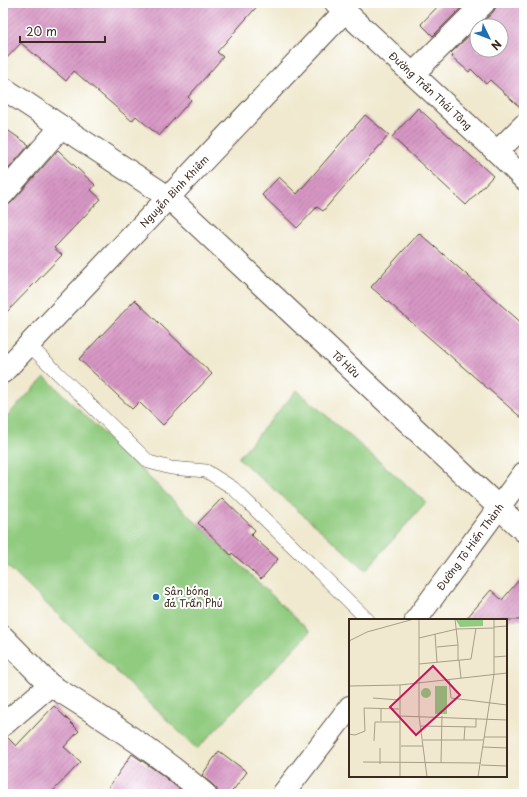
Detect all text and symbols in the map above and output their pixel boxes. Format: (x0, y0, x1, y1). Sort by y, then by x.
scale bar (20, 18, 105, 44)
north arrow (469, 18, 509, 58)
text: 20 m (26, 22, 57, 40)
text: N (487, 36, 506, 54)
street label: Đường Trần Thái Tông (386, 48, 476, 133)
street label: Nguyễn Bình Khiêm (136, 151, 212, 230)
street label: Tố Hữu (329, 347, 364, 381)
street label: Đường Tô Hiến Thành (432, 500, 507, 593)
place label: Sân bóng đá Trần Phú (164, 583, 223, 610)
marker: Sân bóng đá Trần Phú (151, 592, 161, 602)
inset map (349, 619, 507, 777)

